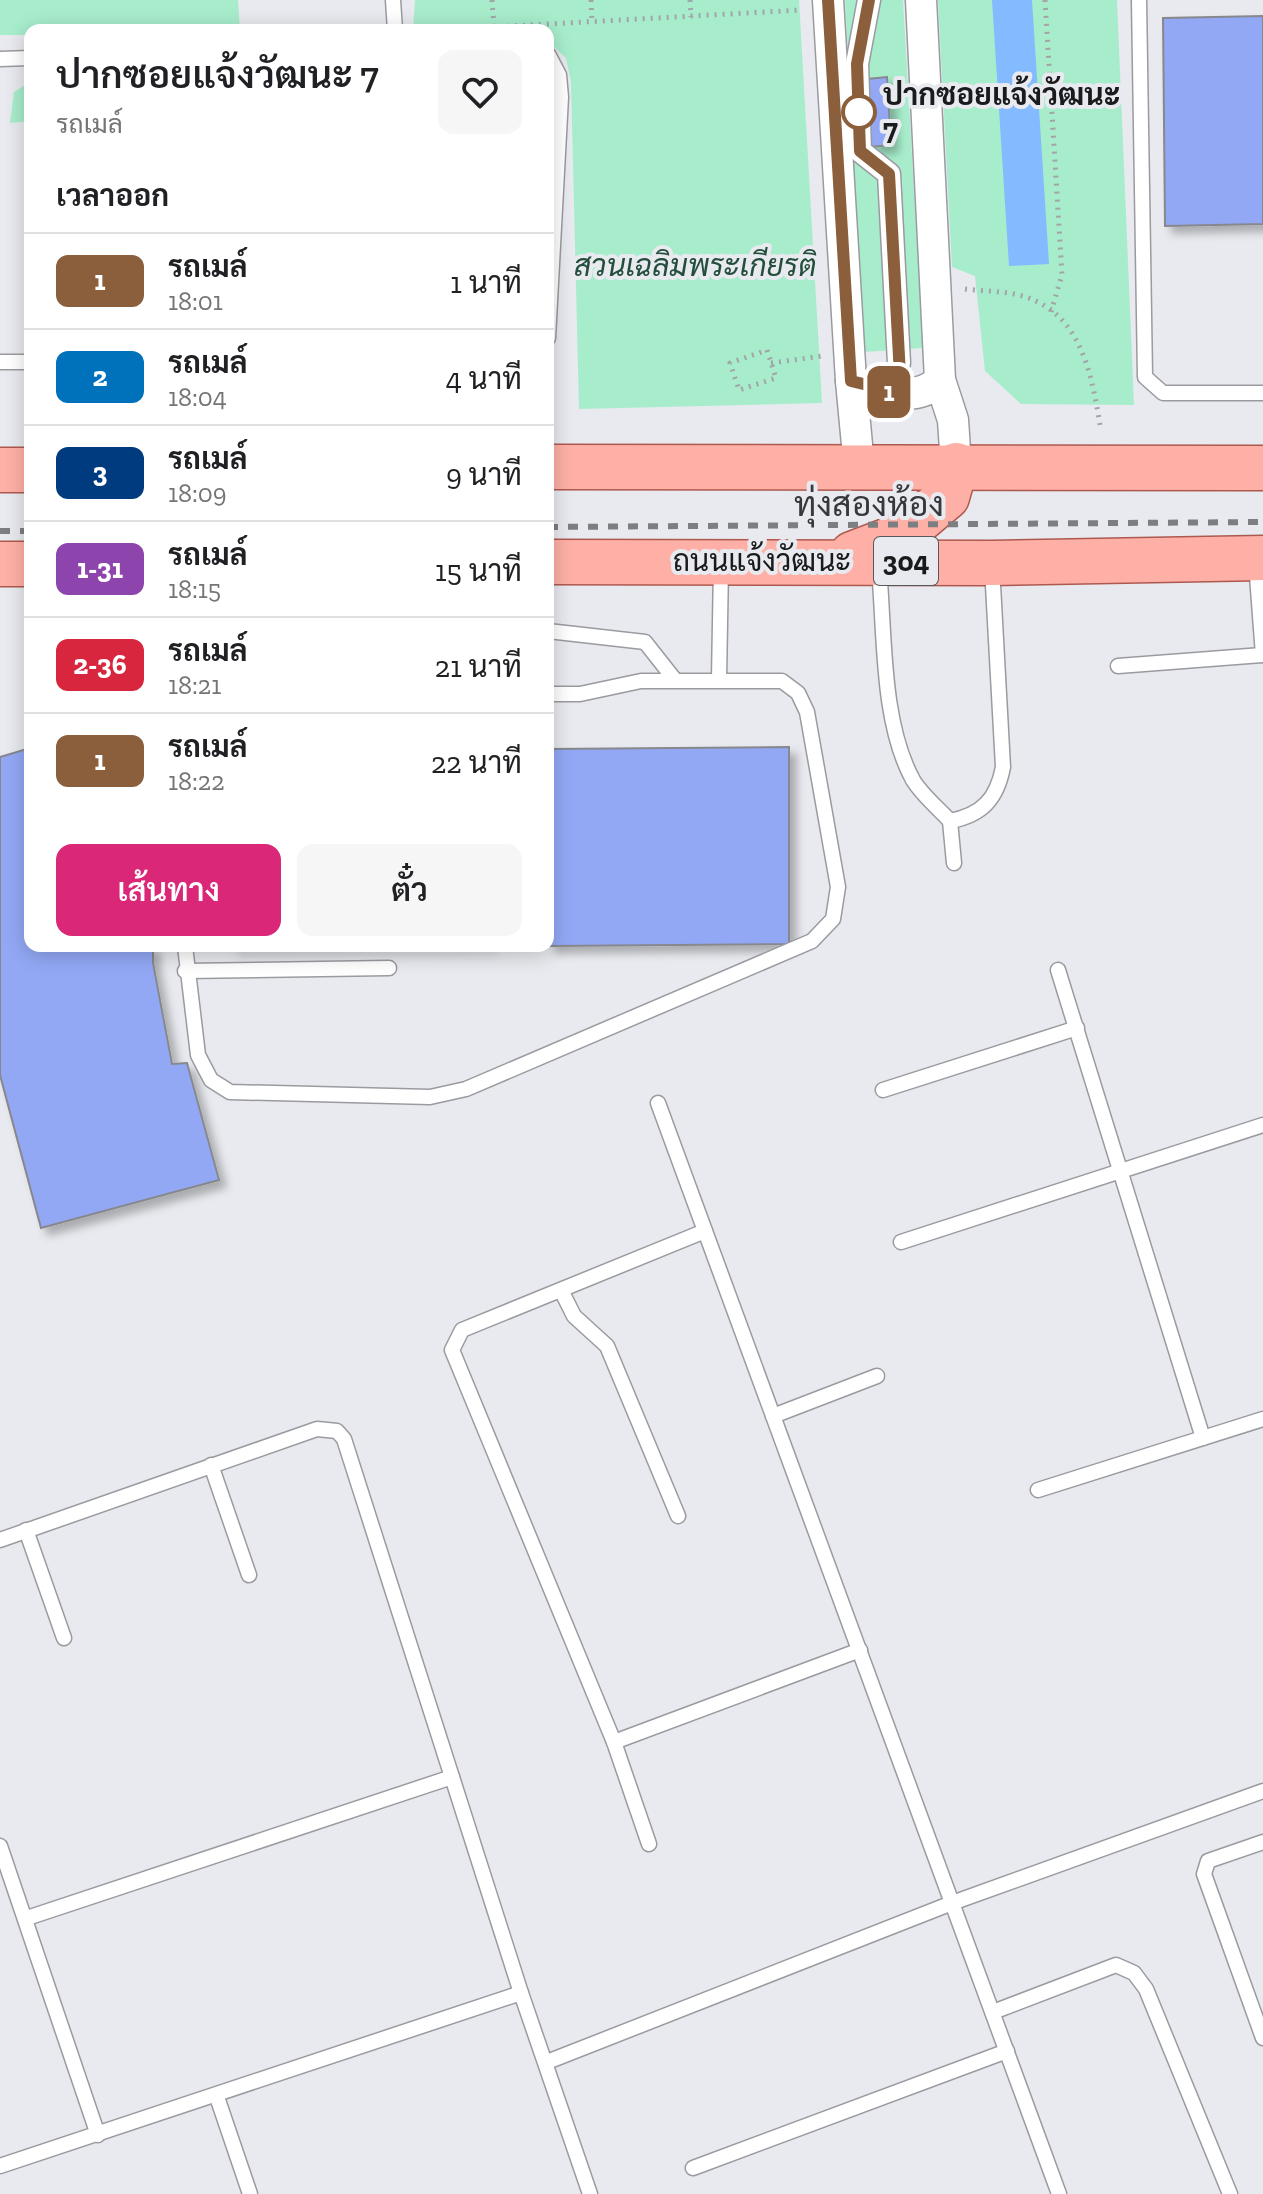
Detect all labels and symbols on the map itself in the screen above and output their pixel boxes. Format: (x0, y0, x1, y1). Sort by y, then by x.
place label: ปากซอยแจ้งวัฒนะ 7 (883, 75, 1120, 147)
marker: ปากซอยแจ้งวัฒนะ 7 (842, 95, 876, 129)
park label: สวนเฉลิมพระเกียรติ (574, 247, 817, 284)
line badge: 1 (863, 366, 915, 418)
district label: ทุ่งสองห้อง (794, 484, 944, 528)
road number: 304 (874, 537, 938, 585)
street label: ถนนแจ้งวัฒนะ (673, 540, 851, 579)

